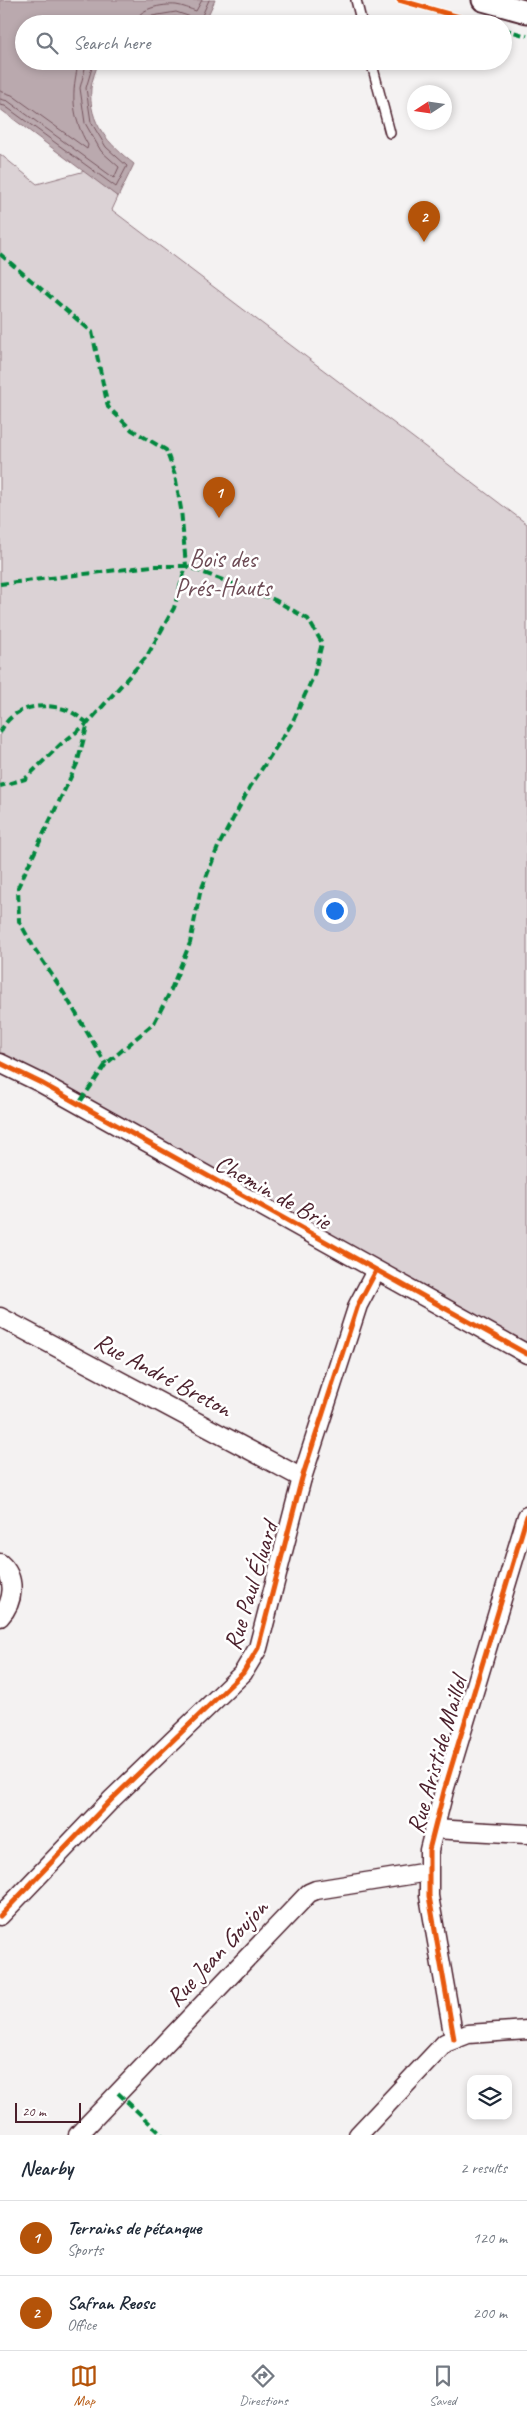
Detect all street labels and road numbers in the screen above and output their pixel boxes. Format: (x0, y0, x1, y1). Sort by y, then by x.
street label: Chemin de Brie (209, 1147, 338, 1238)
street label: Rue André Breton (89, 1325, 239, 1425)
street label: Rue Paul Éluard (216, 1515, 287, 1654)
street label: Rue Aristide Maillol (399, 1668, 476, 1837)
street label: Rue Jean Goujon (159, 1891, 276, 2014)

